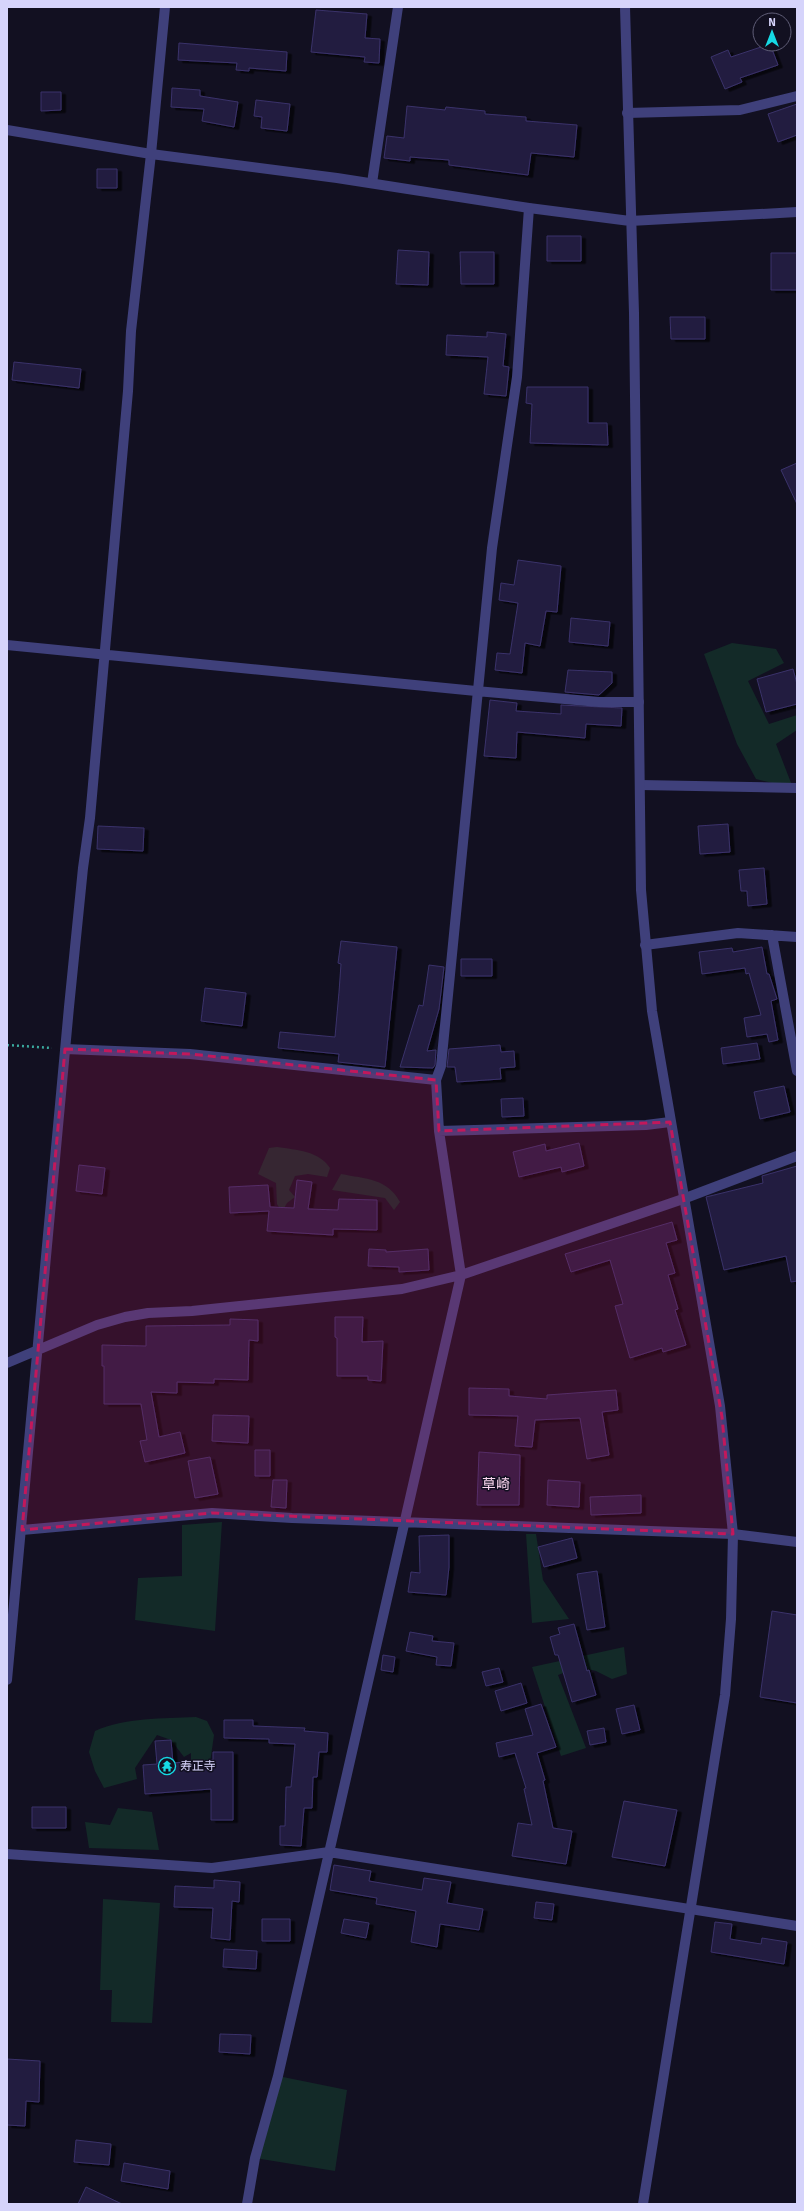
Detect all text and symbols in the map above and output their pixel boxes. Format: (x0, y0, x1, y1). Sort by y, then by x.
north arrow (752, 12, 792, 52)
text: N (768, 16, 776, 29)
district label: 草崎 (482, 1476, 510, 1493)
temple icon: 寿正寺 (157, 1756, 177, 1776)
place label: 寿正寺 (180, 1759, 216, 1774)

